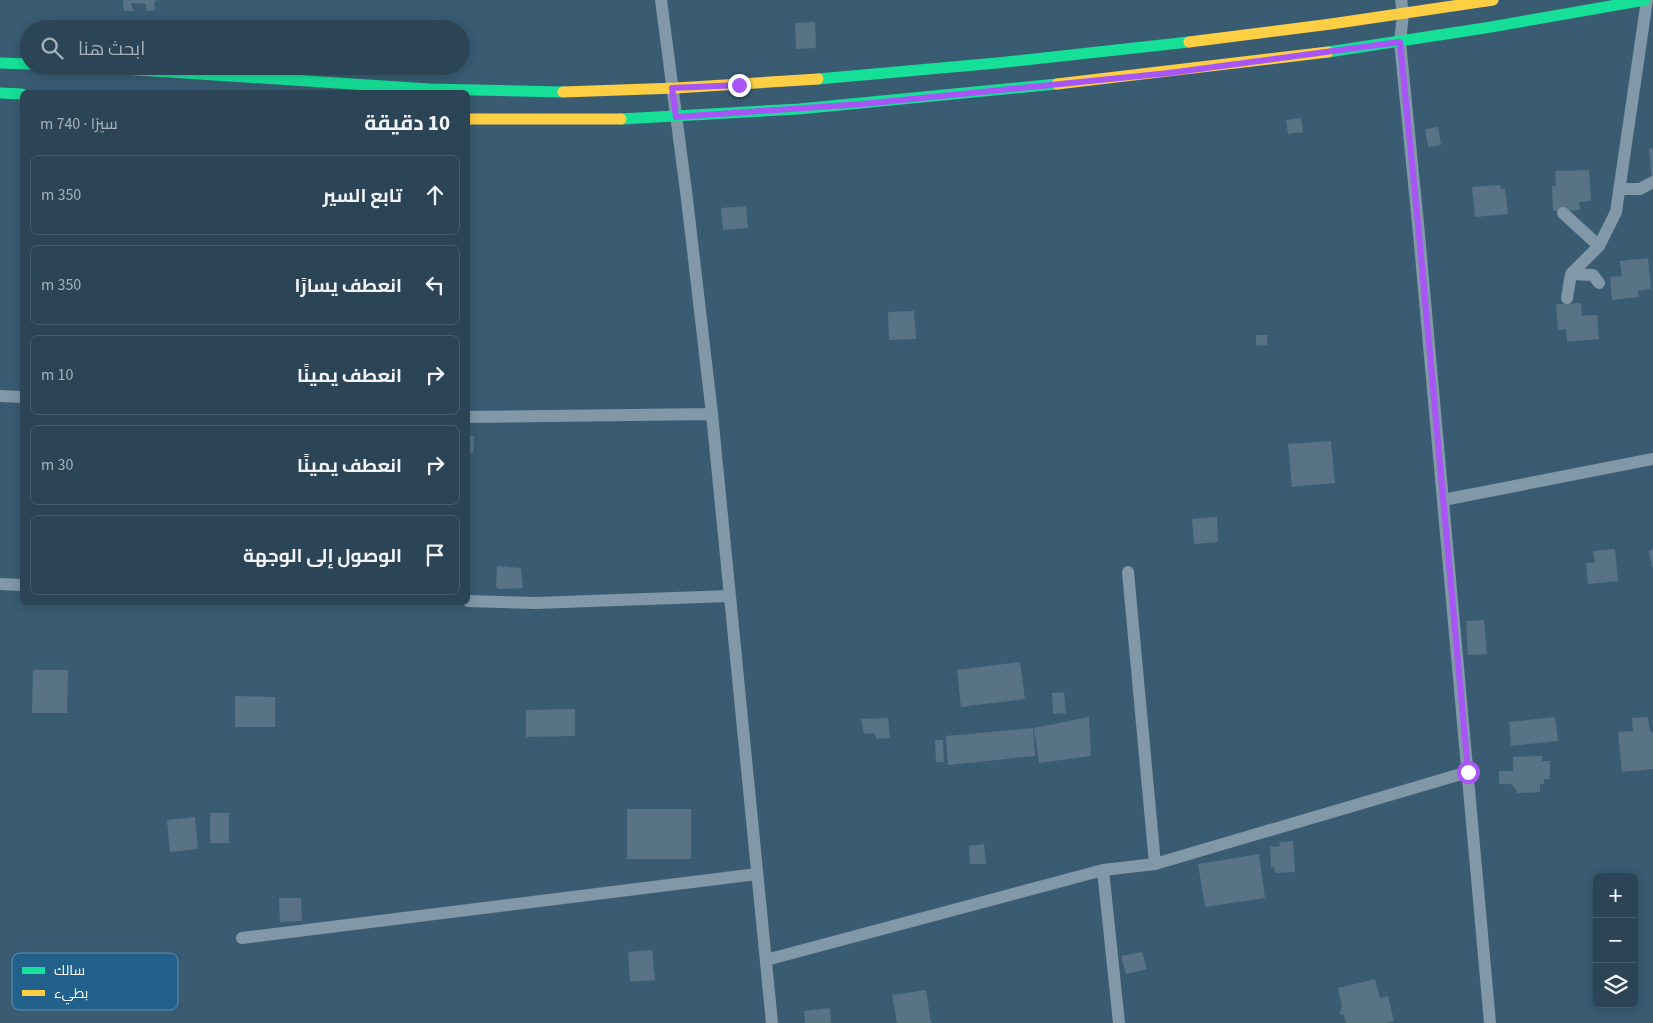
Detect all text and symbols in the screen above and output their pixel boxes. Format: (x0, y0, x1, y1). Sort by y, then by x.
search box (20, 20, 470, 75)
icon: search (38, 34, 66, 62)
text: ابحث هنا (78, 36, 145, 63)
route end (728, 74, 751, 97)
text: 10 دقيقة (364, 108, 450, 138)
text: سيرًا · 740 m (40, 113, 118, 135)
icon: ahead (421, 181, 449, 209)
text: تابع السير (323, 183, 402, 210)
text: 350 m (41, 184, 81, 206)
icon: left (421, 271, 449, 299)
text: انعطف يسارًا (295, 273, 402, 300)
text: 350 m (41, 274, 81, 296)
icon: right (421, 361, 449, 389)
text: انعطف يمينًا (297, 363, 402, 390)
text: 10 m (41, 364, 73, 386)
icon: right (421, 451, 449, 479)
text: انعطف يمينًا (297, 453, 402, 480)
text: 30 m (41, 454, 73, 476)
icon: arrive (421, 541, 449, 569)
text: الوصول إلى الوجهة (243, 543, 402, 570)
route start (1457, 761, 1480, 784)
map controls (1593, 873, 1638, 1008)
button: + (1593, 873, 1638, 918)
button: − (1593, 918, 1638, 963)
legend (12, 953, 178, 1010)
text: سالك (54, 961, 85, 981)
button: layers (1593, 963, 1638, 1008)
text: بطيء (54, 984, 88, 1005)

